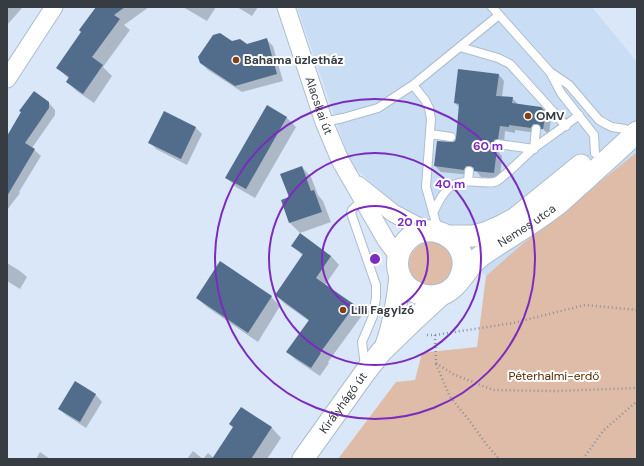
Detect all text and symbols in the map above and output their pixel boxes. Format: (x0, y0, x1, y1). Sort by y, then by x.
place label: Bahama üzletház (244, 52, 344, 68)
marker: Bahama üzletház (231, 55, 241, 65)
street label: Alacskai út (302, 75, 337, 137)
place label: OMV (536, 108, 565, 124)
marker: OMV (523, 111, 533, 121)
text: 60 m (473, 138, 503, 154)
text: 40 m (435, 176, 465, 192)
street label: Nemes utca (494, 201, 559, 251)
text: 20 m (397, 214, 427, 230)
centre of rings (368, 252, 382, 266)
place label: Lili Fagyizó (351, 302, 414, 318)
marker: Lili Fagyizó (338, 305, 348, 315)
park label: Péterhalmi-erdő (509, 368, 599, 384)
street label: Királyhágó út (316, 369, 371, 437)

